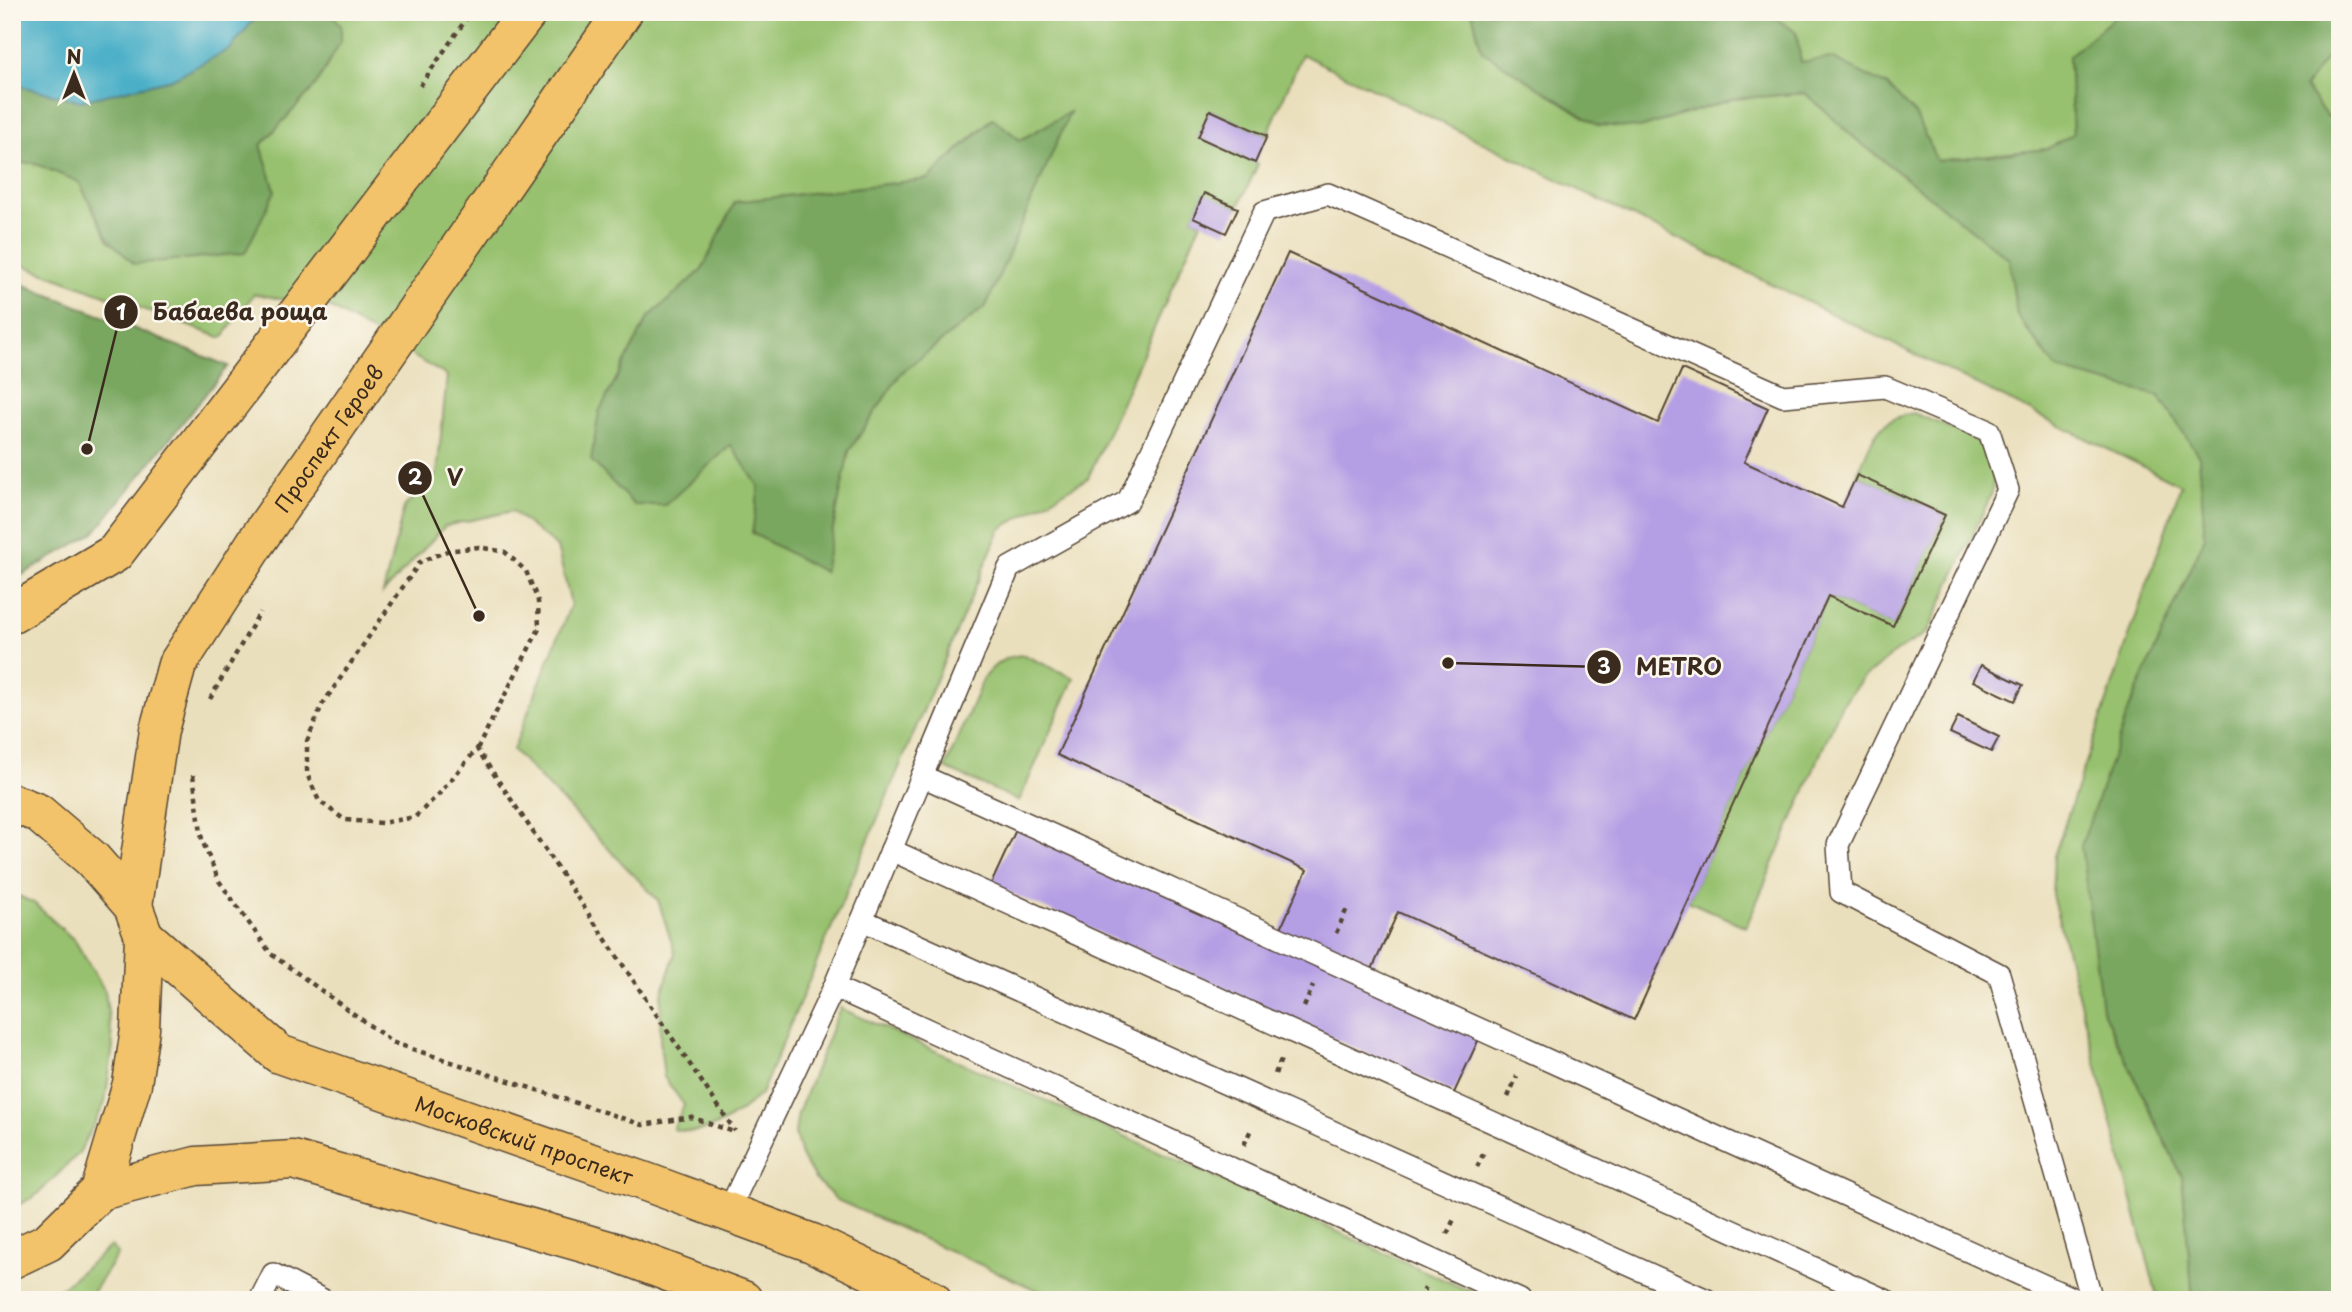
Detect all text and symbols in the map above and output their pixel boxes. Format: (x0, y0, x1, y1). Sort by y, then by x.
north arrow (38, 38, 108, 108)
text: N (66, 42, 82, 70)
callout: Бабаева роща (103, 290, 342, 334)
text: Бабаева роща (152, 293, 328, 328)
text: 1 (116, 295, 126, 327)
street label: Проспект Героев (266, 358, 390, 518)
callout: V (398, 456, 477, 500)
text: V (447, 459, 464, 494)
text: 2 (408, 460, 423, 492)
callout: METRO (1587, 645, 1736, 689)
text: METRO (1636, 648, 1722, 683)
text: 3 (1597, 649, 1611, 681)
street label: Московский проспект (411, 1087, 638, 1193)

